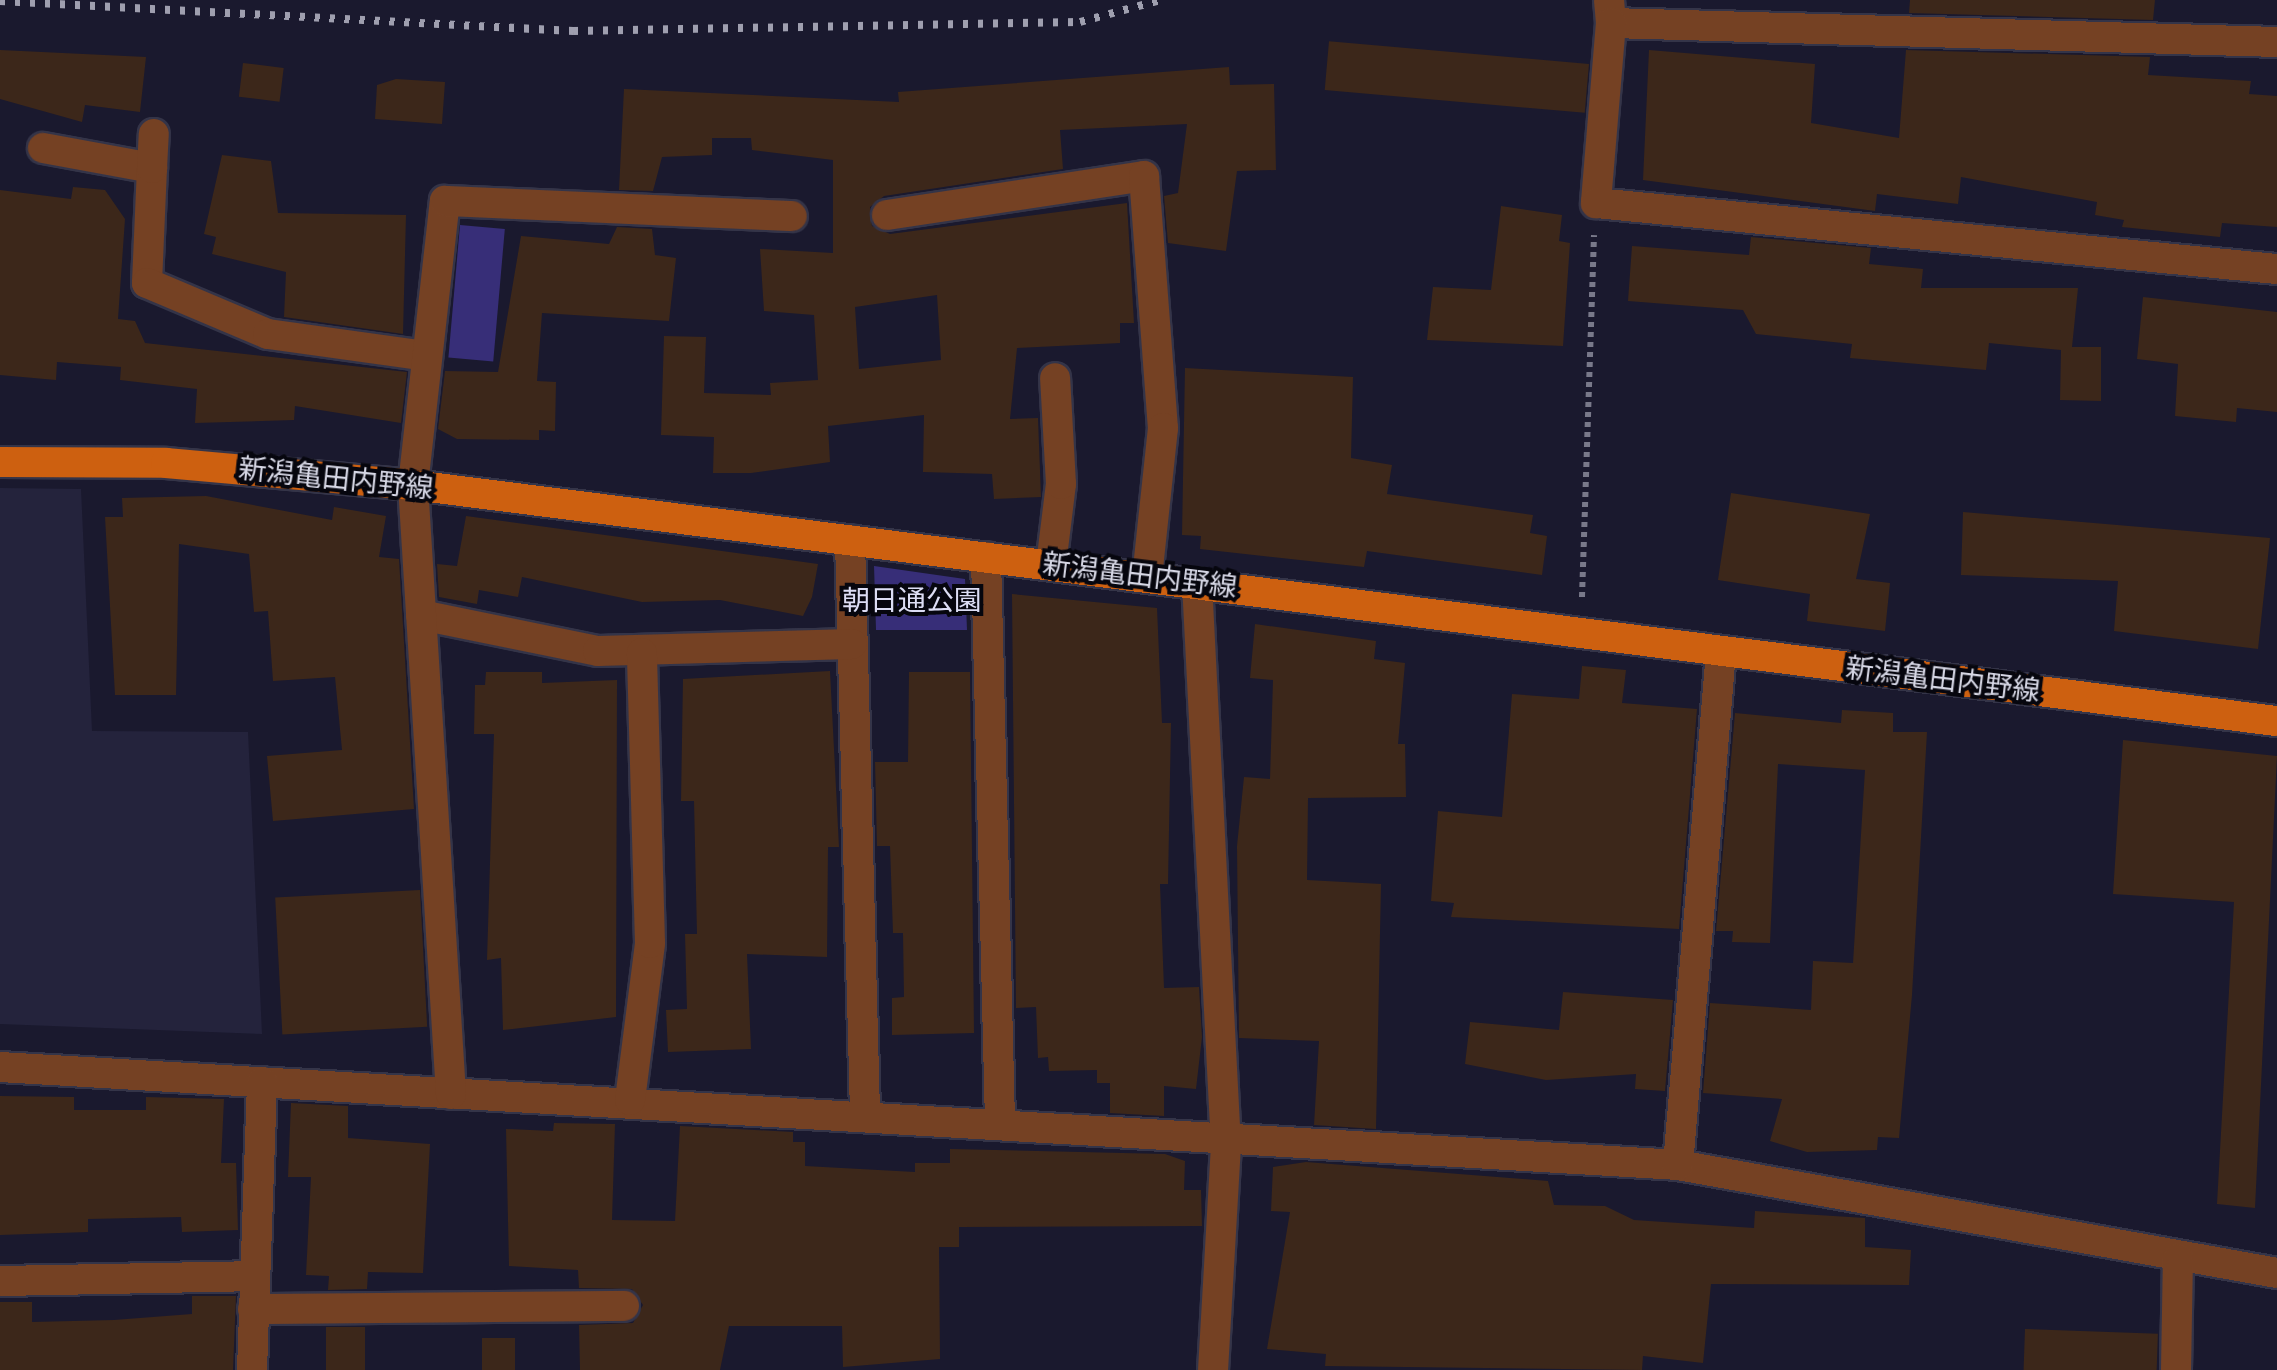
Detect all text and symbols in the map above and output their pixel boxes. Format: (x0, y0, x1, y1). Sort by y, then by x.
street label: 新潟亀田内野線 (237, 452, 435, 506)
street label: 新潟亀田内野線 (1041, 547, 1239, 605)
park label: 朝日通公園 (842, 584, 982, 618)
street label: 新潟亀田内野線 (1844, 651, 2042, 709)

